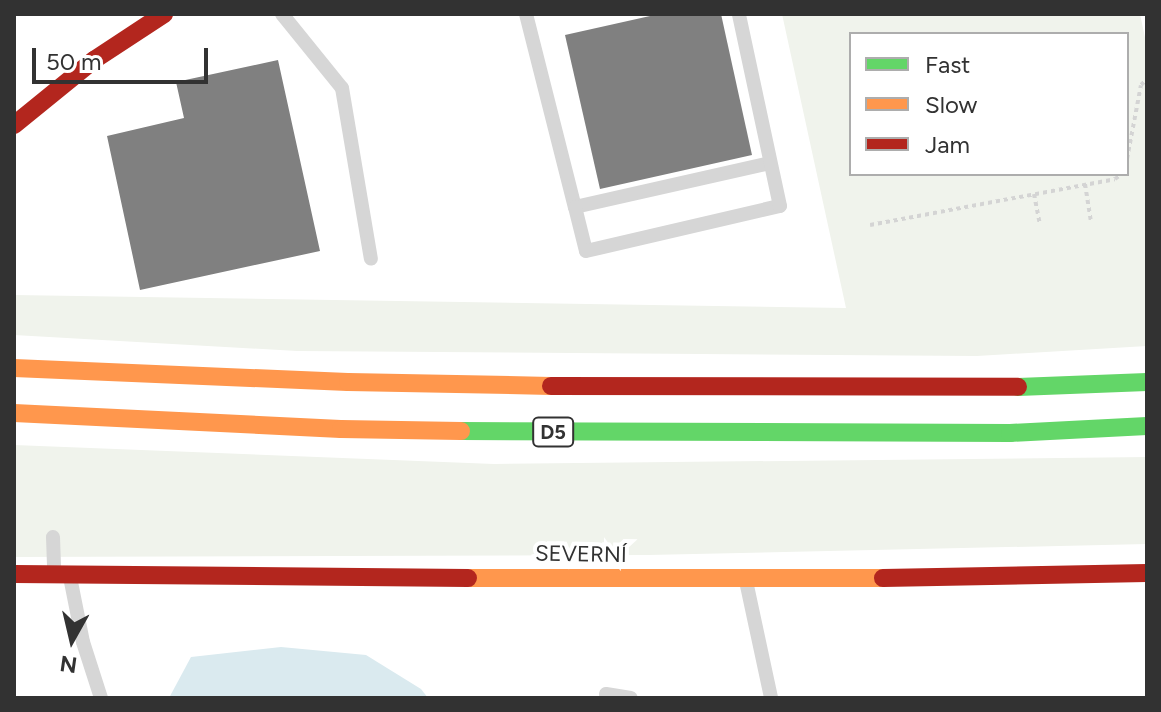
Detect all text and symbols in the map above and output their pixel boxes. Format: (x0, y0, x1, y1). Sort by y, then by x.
scale bar (36, 32, 212, 82)
legend (849, 32, 1129, 176)
text: 50 m (46, 47, 102, 76)
text: Fast (925, 50, 970, 79)
text: Slow (925, 90, 977, 119)
text: Jam (925, 130, 970, 159)
road number: D5 (531, 416, 575, 448)
street label: SEVERNÍ (535, 540, 627, 568)
north arrow (32, 600, 112, 680)
text: N (58, 650, 79, 679)

